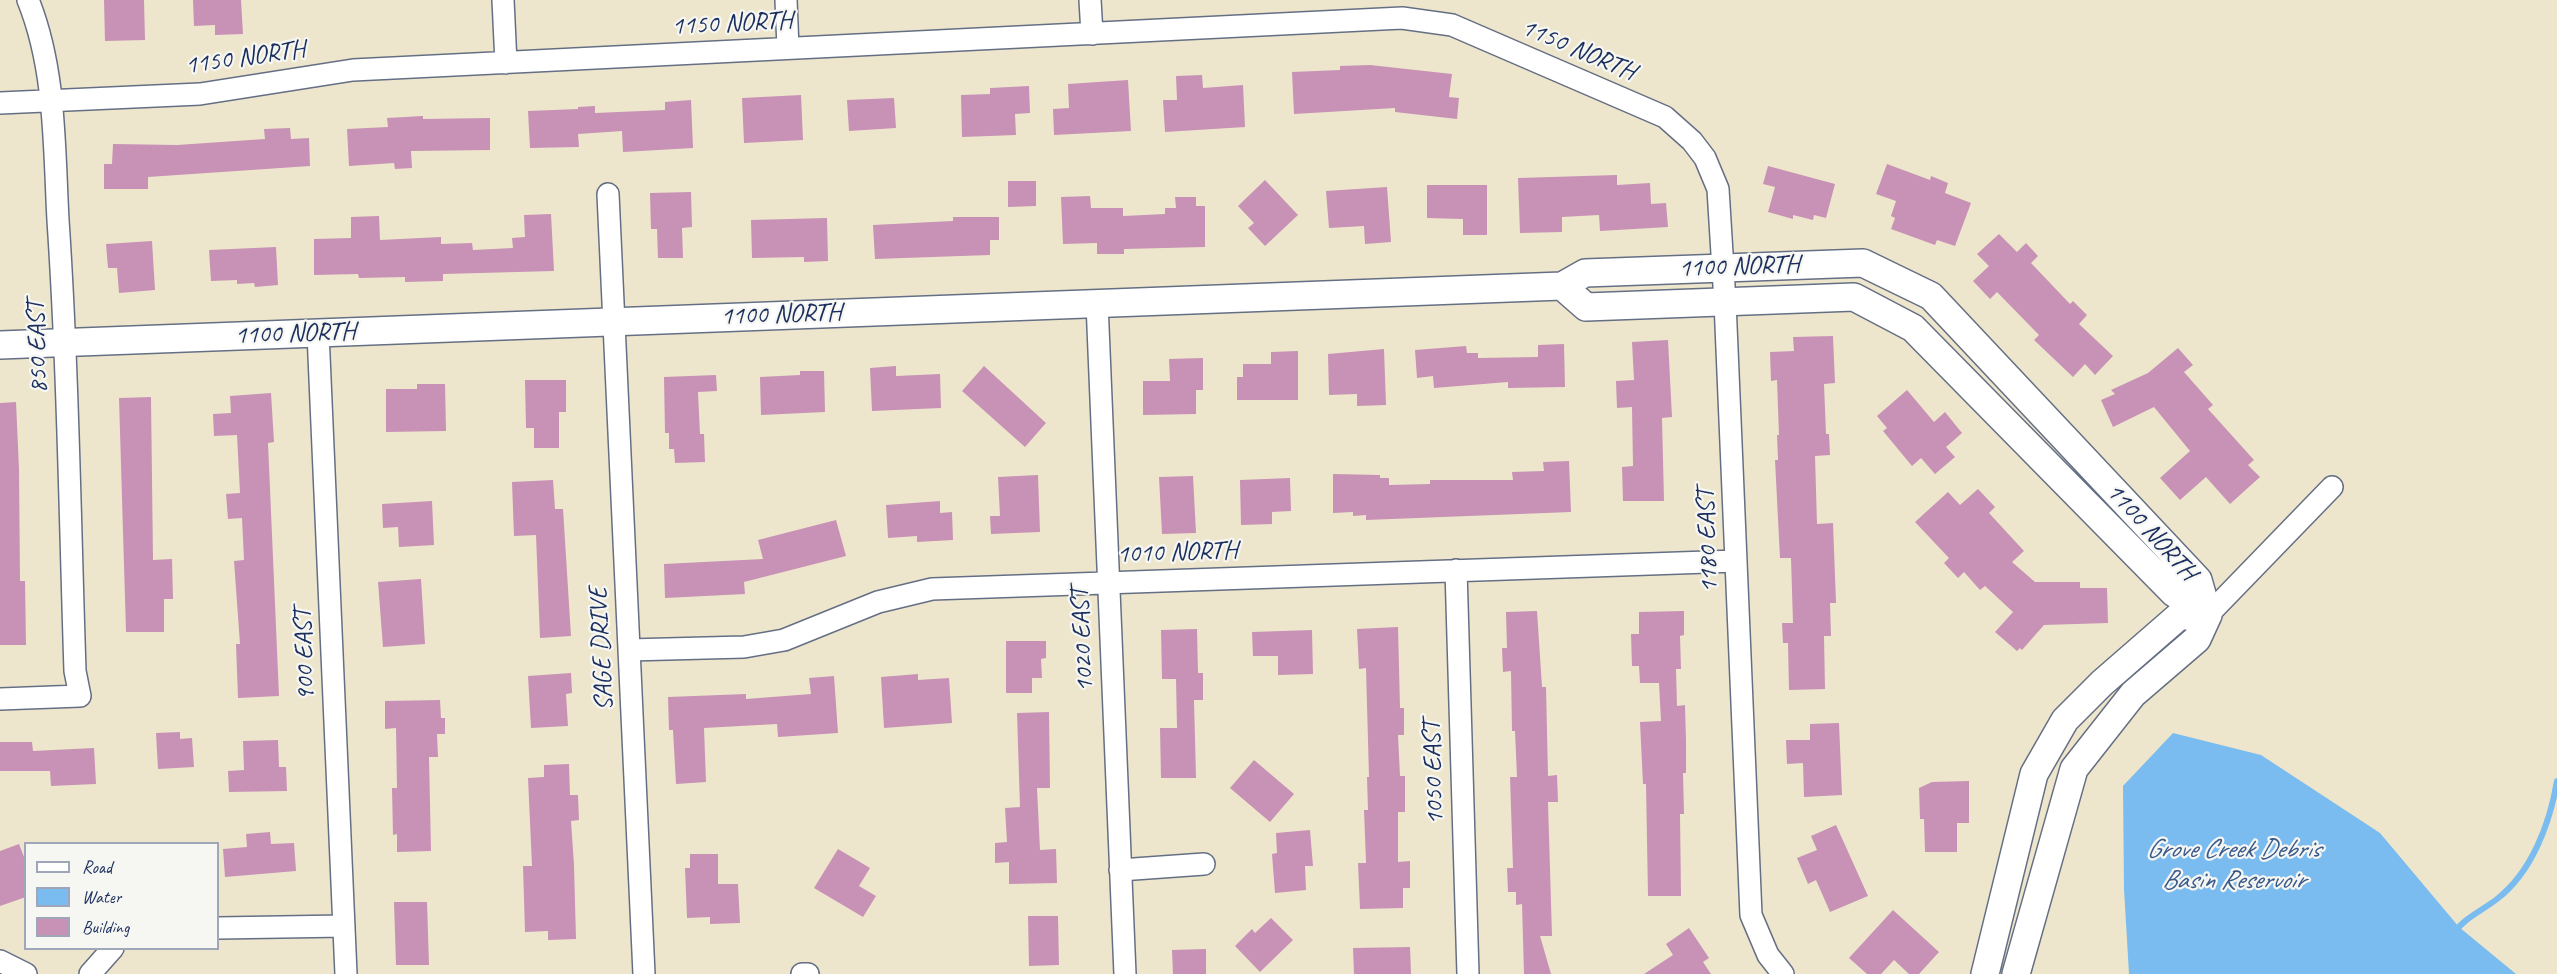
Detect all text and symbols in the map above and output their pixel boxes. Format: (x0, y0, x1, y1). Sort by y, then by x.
street label: 1150 NORTH (671, 5, 793, 43)
street label: 1150 NORTH (1516, 12, 1640, 88)
street label: 1150 NORTH (183, 34, 307, 82)
street label: 1100 NORTH (1678, 249, 1800, 285)
street label: 1100 NORTH (720, 297, 842, 333)
street label: 850 EAST (21, 300, 55, 394)
street label: 1100 NORTH (234, 316, 356, 352)
street label: 1100 NORTH (2099, 477, 2203, 587)
street label: 1180 EAST (1691, 488, 1725, 594)
street label: 1010 NORTH (1116, 535, 1238, 571)
street label: SAGE DRIVE (583, 586, 621, 712)
street label: 1020 EAST (1065, 587, 1101, 693)
street label: 900 EAST (288, 608, 322, 702)
street label: 1050 EAST (1417, 720, 1451, 826)
water label: Grove Creek Debris Basin Reservoir (2146, 834, 2320, 897)
legend (24, 842, 219, 950)
text: Road (82, 856, 112, 878)
text: Water (82, 886, 121, 908)
text: Building (82, 916, 129, 938)

